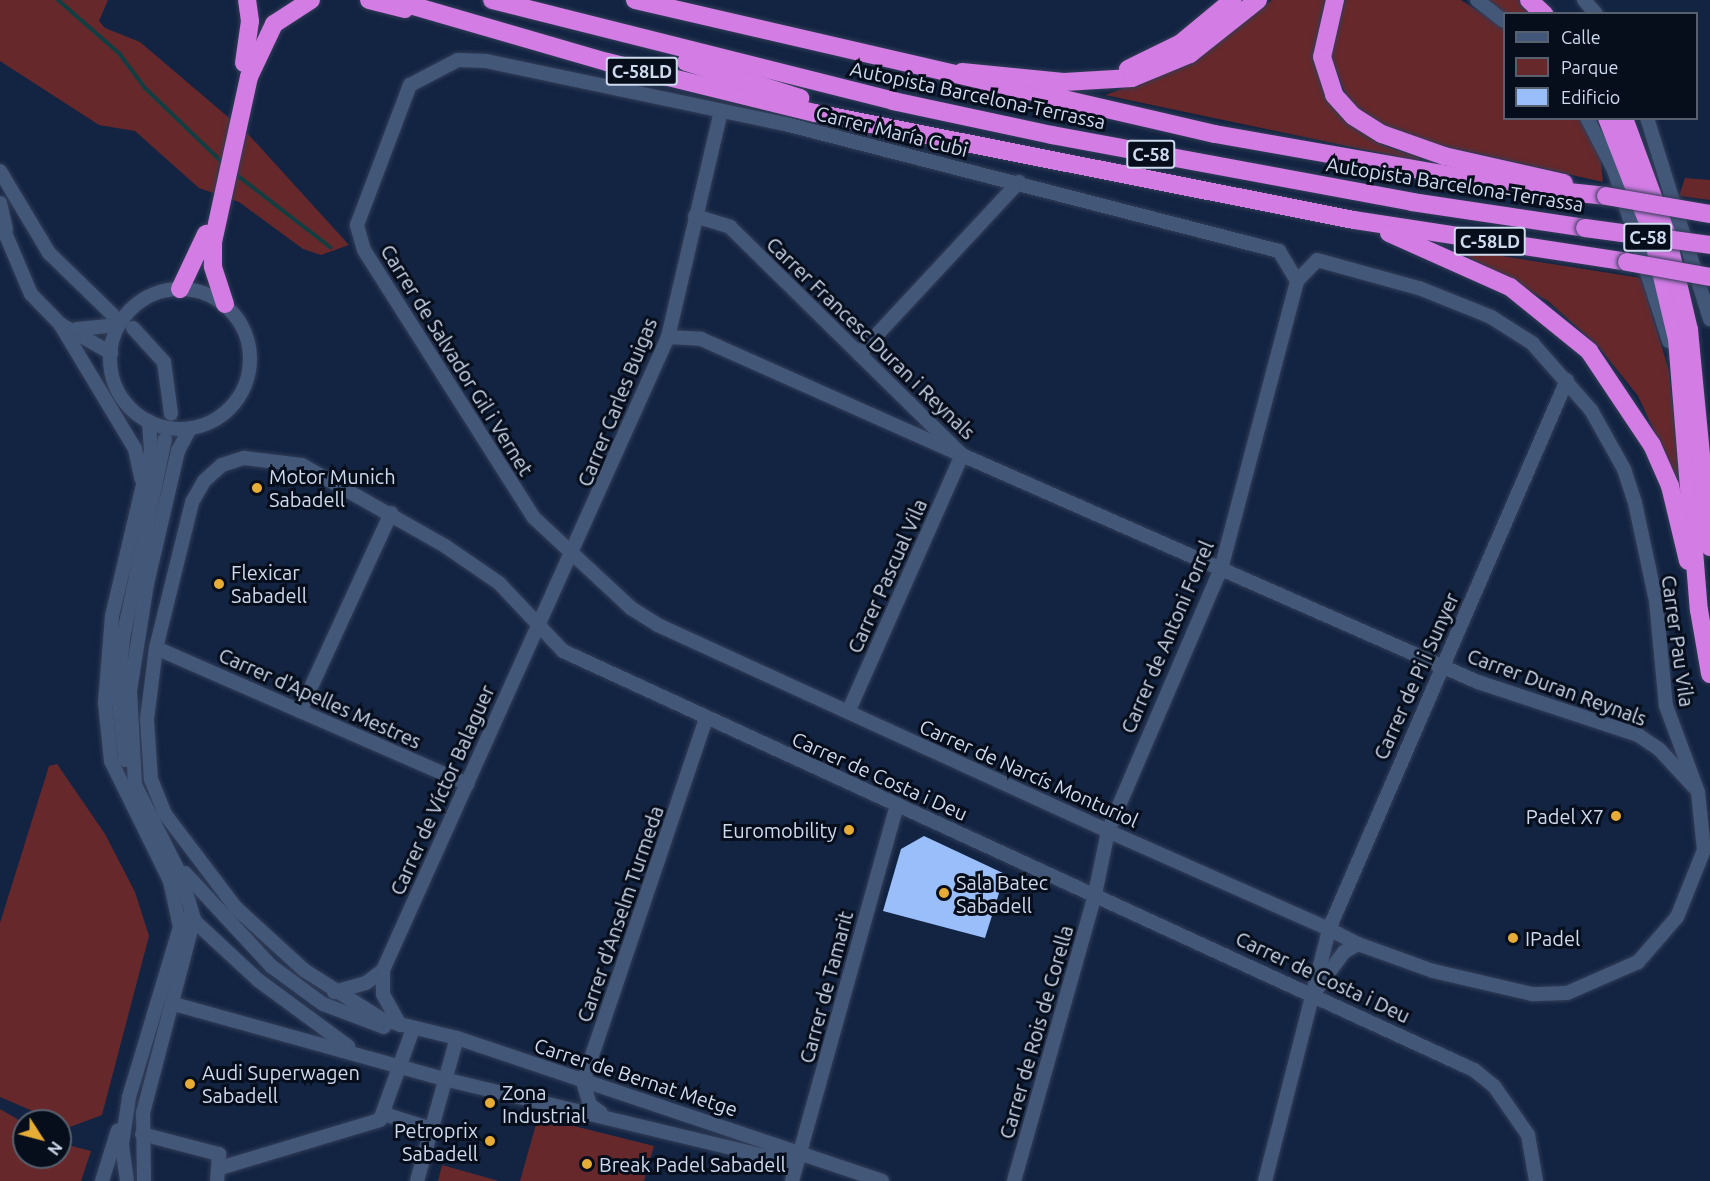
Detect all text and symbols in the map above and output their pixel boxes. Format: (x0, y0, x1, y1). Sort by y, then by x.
legend (1503, 12, 1698, 120)
text: Calle (1561, 27, 1601, 47)
road number: C-58LD (604, 56, 680, 86)
street label: Autopista Barcelona-Terrassa (848, 56, 1108, 134)
text: Parque (1561, 57, 1618, 77)
text: Edificio (1561, 87, 1620, 107)
street label: Carrer María Cubi (813, 100, 971, 162)
road number: C-58 (1126, 139, 1176, 169)
street label: Autopista Barcelona-Terrassa (1324, 152, 1586, 216)
road number: C-58 (1622, 222, 1674, 252)
road number: C-58LD (1452, 226, 1528, 256)
street label: Carrer Francesc Duran i Reynals (762, 232, 980, 444)
street label: Carrer de Salvador Gil i Vernet (376, 240, 538, 480)
street label: Carrer Carles Buigas (572, 314, 662, 490)
place label: Motor Munich Sabadell (269, 464, 396, 511)
marker: Motor Munich Sabadell (250, 481, 264, 495)
street label: Carrer Pascual Vila (842, 495, 932, 657)
street label: Carrer de Antoni Forrel (1116, 537, 1218, 737)
place label: Flexicar Sabadell (231, 560, 307, 607)
street label: Carrer Pau Vila (1657, 574, 1699, 708)
marker: Flexicar Sabadell (212, 577, 226, 591)
street label: Carrer de Pi i Sunyer (1368, 589, 1464, 763)
street label: Carrer d'Apelles Mestres (215, 643, 425, 753)
street label: Carrer Duran Reynals (1464, 643, 1650, 731)
street label: Carrer de Víctor Balaguer (385, 681, 499, 899)
street label: Carrer de Narcís Monturiol (916, 714, 1142, 832)
street label: Carrer de Costa i Deu (789, 726, 971, 826)
street label: Carrer d'Anselm Turmeda (572, 803, 668, 1025)
place label: Padel X7 (1526, 804, 1604, 828)
marker: Padel X7 (1609, 809, 1623, 823)
place label: Euromobility (722, 818, 837, 842)
marker: Euromobility (842, 823, 856, 837)
place label: Sala Batec Sabadell (956, 870, 1048, 917)
marker: Sala Batec Sabadell (937, 886, 951, 900)
street label: Carrer de Tamarit (794, 908, 858, 1066)
street label: Carrer de Rois de Corella (994, 922, 1078, 1142)
street label: Carrer de Costa i Deu (1232, 926, 1414, 1028)
place label: IPadel (1525, 926, 1580, 950)
marker: IPadel (1506, 931, 1520, 945)
street label: Carrer de Bernat Metge (531, 1033, 741, 1121)
place label: Audi Superwagen Sabadell (202, 1060, 360, 1107)
marker: Audi Superwagen Sabadell (183, 1077, 197, 1091)
place label: Zona Industrial (502, 1080, 586, 1127)
marker: Zona Industrial (483, 1096, 497, 1110)
north arrow (12, 1109, 72, 1169)
place label: Petroprix Sabadell (394, 1118, 478, 1165)
marker: Petroprix Sabadell (483, 1134, 497, 1148)
text: N (44, 1138, 66, 1159)
place label: Break Padel Sabadell (599, 1152, 786, 1176)
marker: Break Padel Sabadell (580, 1157, 594, 1171)

